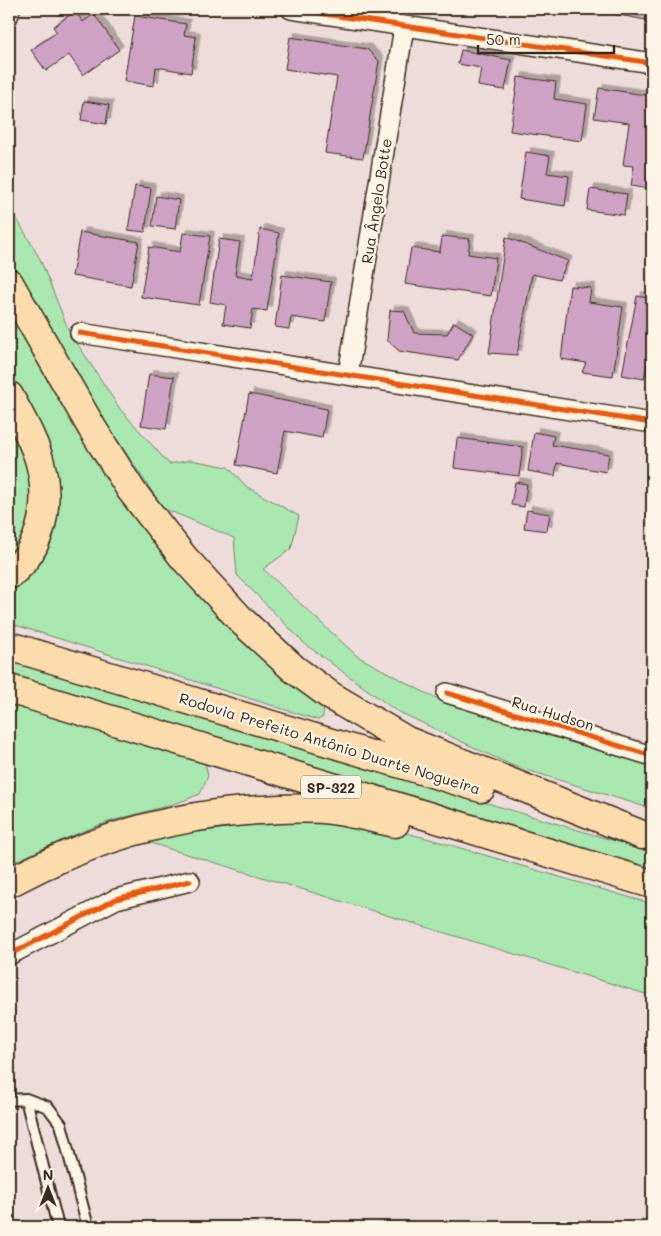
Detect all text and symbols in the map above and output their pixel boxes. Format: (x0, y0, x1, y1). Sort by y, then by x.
scale bar (478, 22, 615, 54)
text: 50 m (486, 29, 521, 49)
street label: Rua Ângelo Botte (356, 137, 396, 265)
street label: Rodovia Prefeito Antônio Duarte Nogueira (177, 688, 483, 798)
street label: Rua Hudson (509, 691, 597, 735)
road number: SP-322 (301, 776, 361, 799)
north arrow (22, 1164, 72, 1214)
text: N (43, 1165, 53, 1184)

